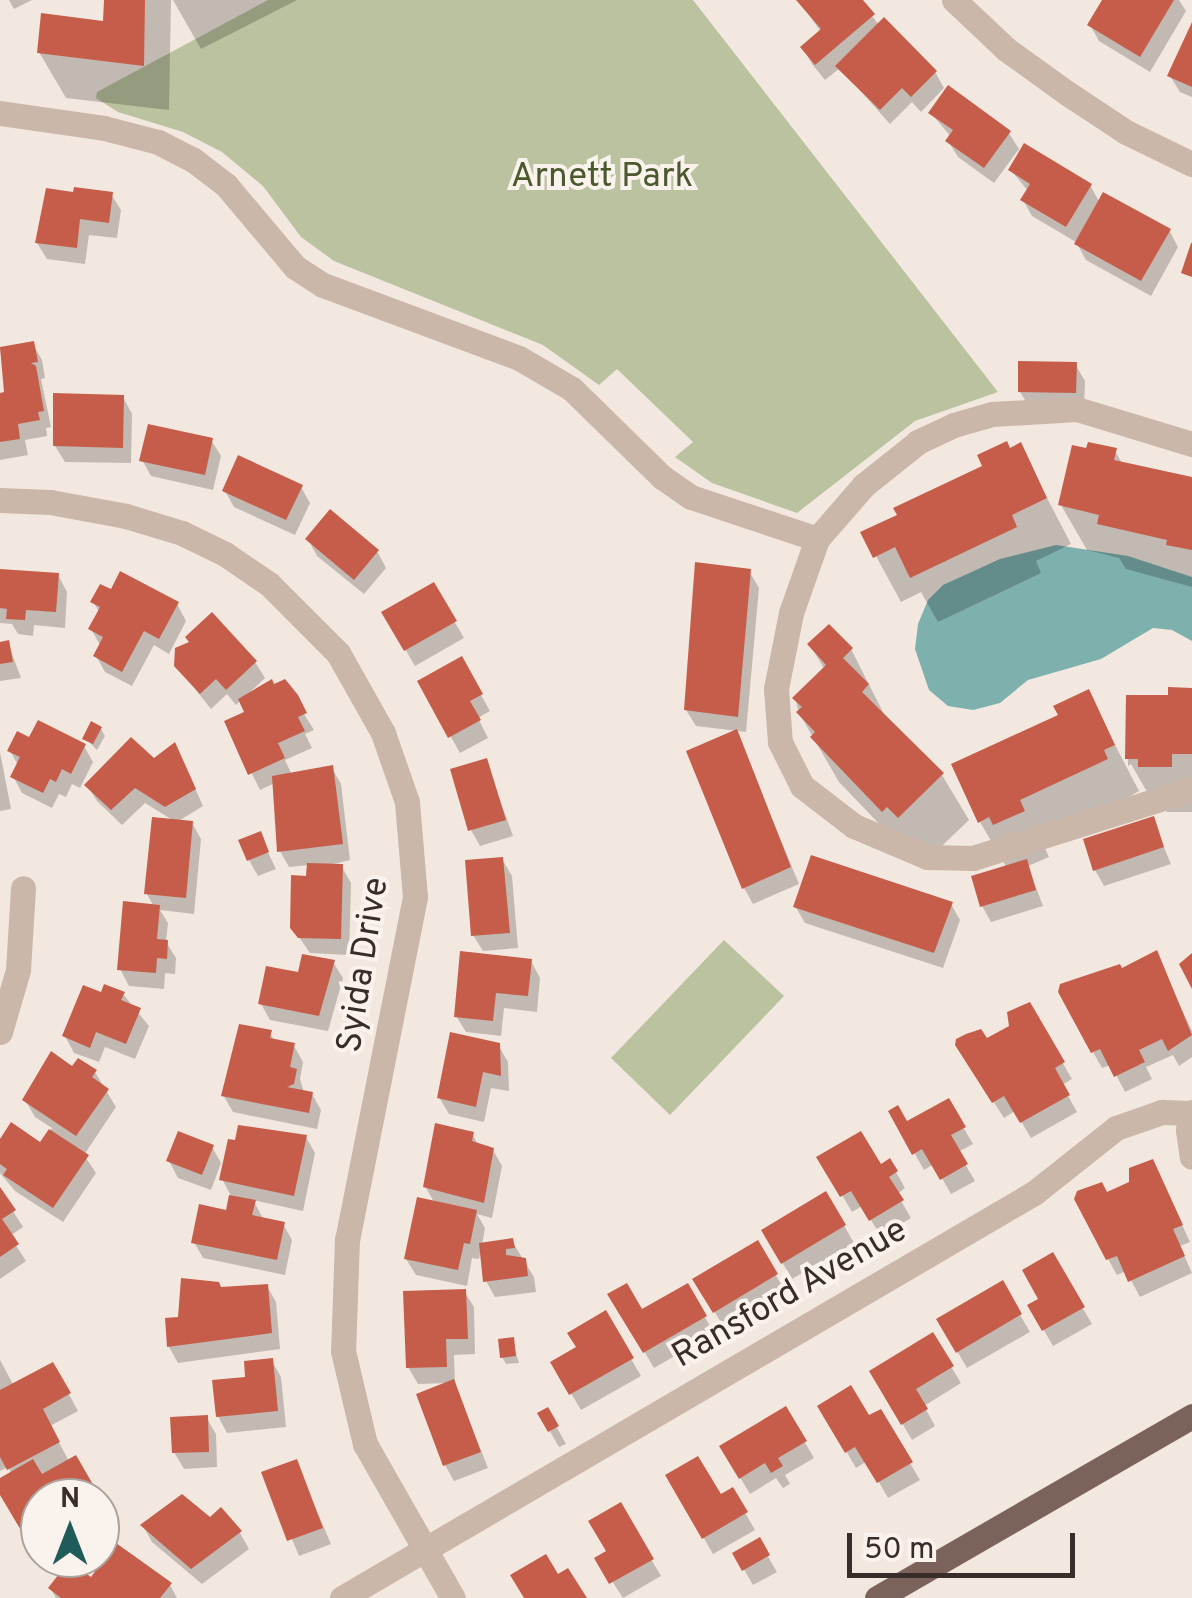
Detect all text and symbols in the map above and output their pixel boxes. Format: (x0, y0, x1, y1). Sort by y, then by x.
park label: Arnett Park (511, 156, 693, 198)
street label: Syida Drive (329, 874, 399, 1056)
street label: Ransford Avenue (665, 1209, 915, 1379)
north arrow (20, 1478, 120, 1578)
text: N (60, 1482, 80, 1518)
scale bar (852, 1513, 1080, 1575)
text: 50 m (864, 1532, 934, 1569)

